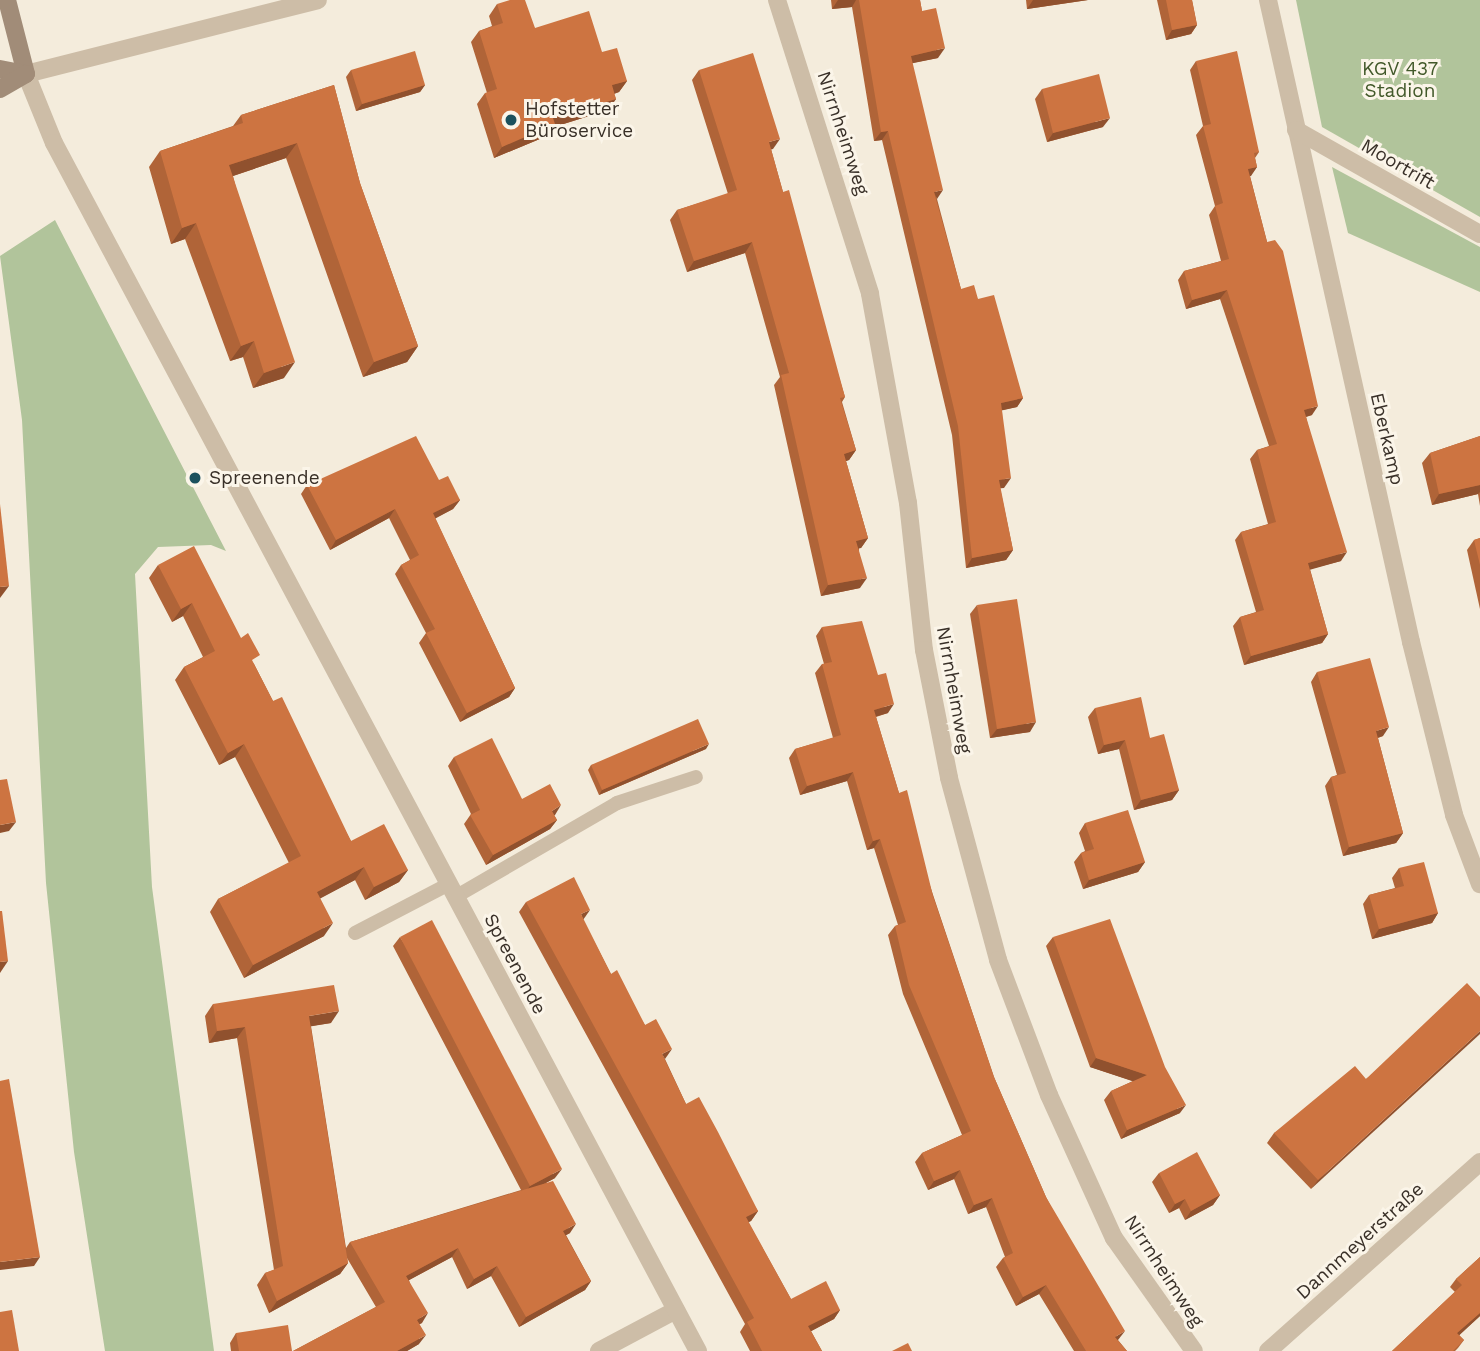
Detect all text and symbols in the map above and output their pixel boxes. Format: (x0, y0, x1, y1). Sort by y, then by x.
park label: KGV 437 Stadion (1362, 58, 1438, 102)
street label: Nirrnheimweg (812, 68, 874, 198)
place label: Hofstetter Büroservice (525, 98, 633, 142)
marker: Hofstetter Büroservice (503, 112, 519, 128)
street label: Moortrift (1357, 134, 1439, 194)
street label: Eberkamp (1365, 391, 1409, 487)
place label: Spreenende (209, 467, 320, 489)
marker: Spreenende (187, 470, 203, 486)
street label: Nirrnheimweg (932, 625, 976, 755)
street label: Spreenende (479, 910, 551, 1018)
street label: Dannmeyerstraße (1292, 1178, 1428, 1304)
street label: Nirrnheimweg (1119, 1211, 1209, 1331)

